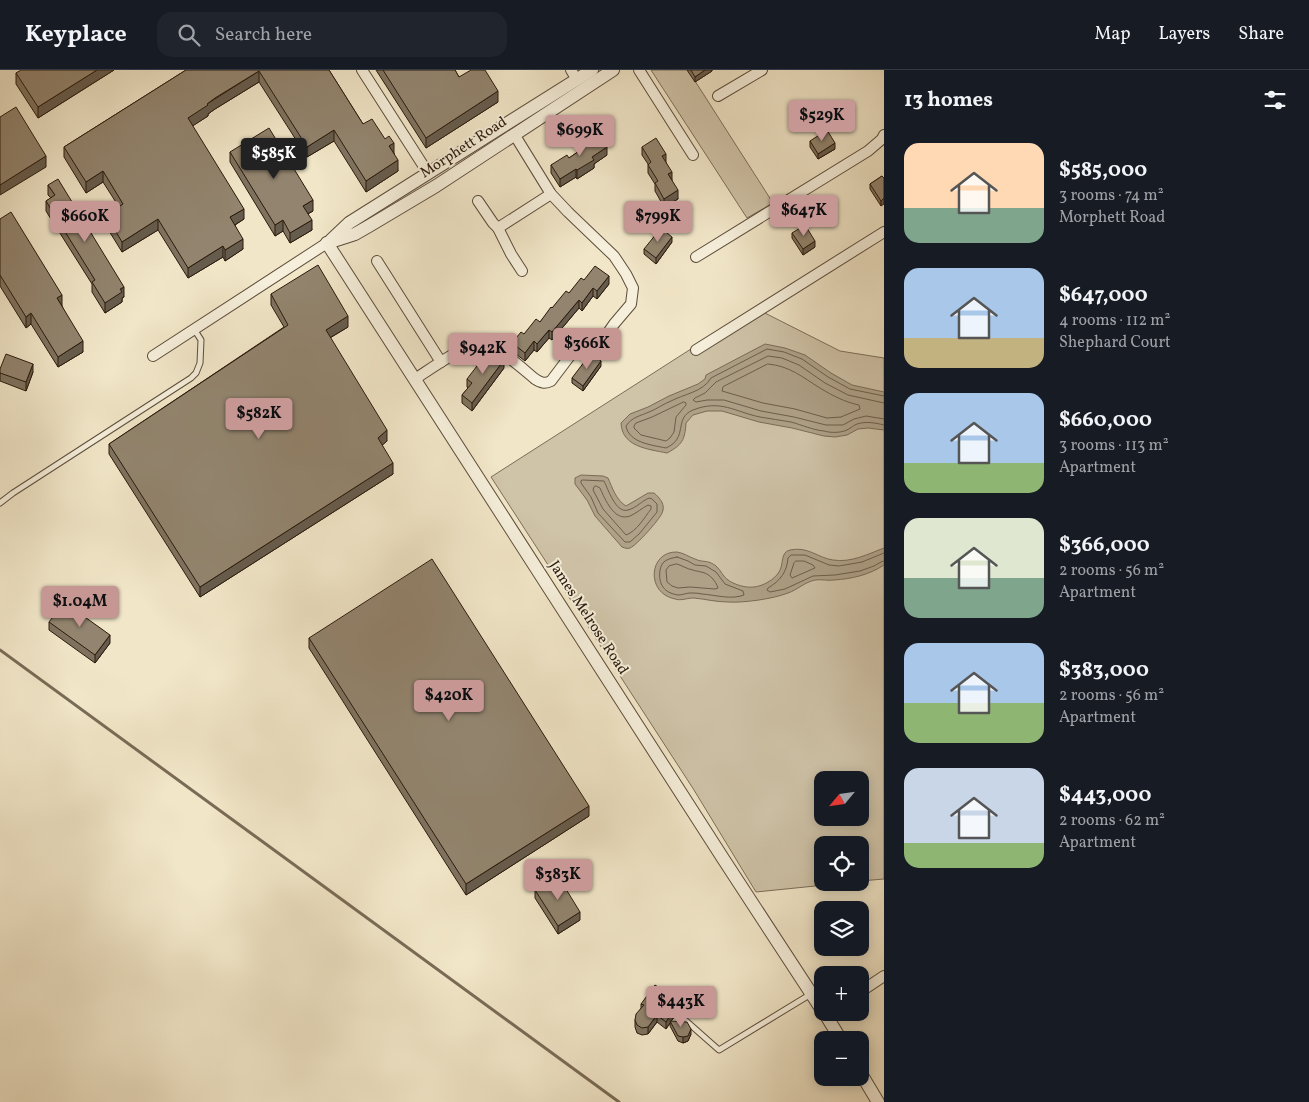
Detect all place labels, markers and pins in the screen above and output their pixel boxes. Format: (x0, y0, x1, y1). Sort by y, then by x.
pin: $529K (787, 100, 857, 142)
pin: $699K (545, 114, 615, 157)
pin: $585K (239, 138, 309, 180)
pin: $647K (769, 194, 839, 237)
pin: $660K (50, 200, 120, 243)
pin: $799K (623, 200, 693, 243)
pin: $366K (552, 328, 622, 370)
pin: $942K (448, 332, 518, 375)
pin: $582K (224, 398, 294, 440)
pin: $1.04M (39, 586, 121, 628)
pin: $420K (414, 680, 484, 722)
pin: $383K (523, 858, 593, 901)
pin: $443K (646, 986, 716, 1028)

